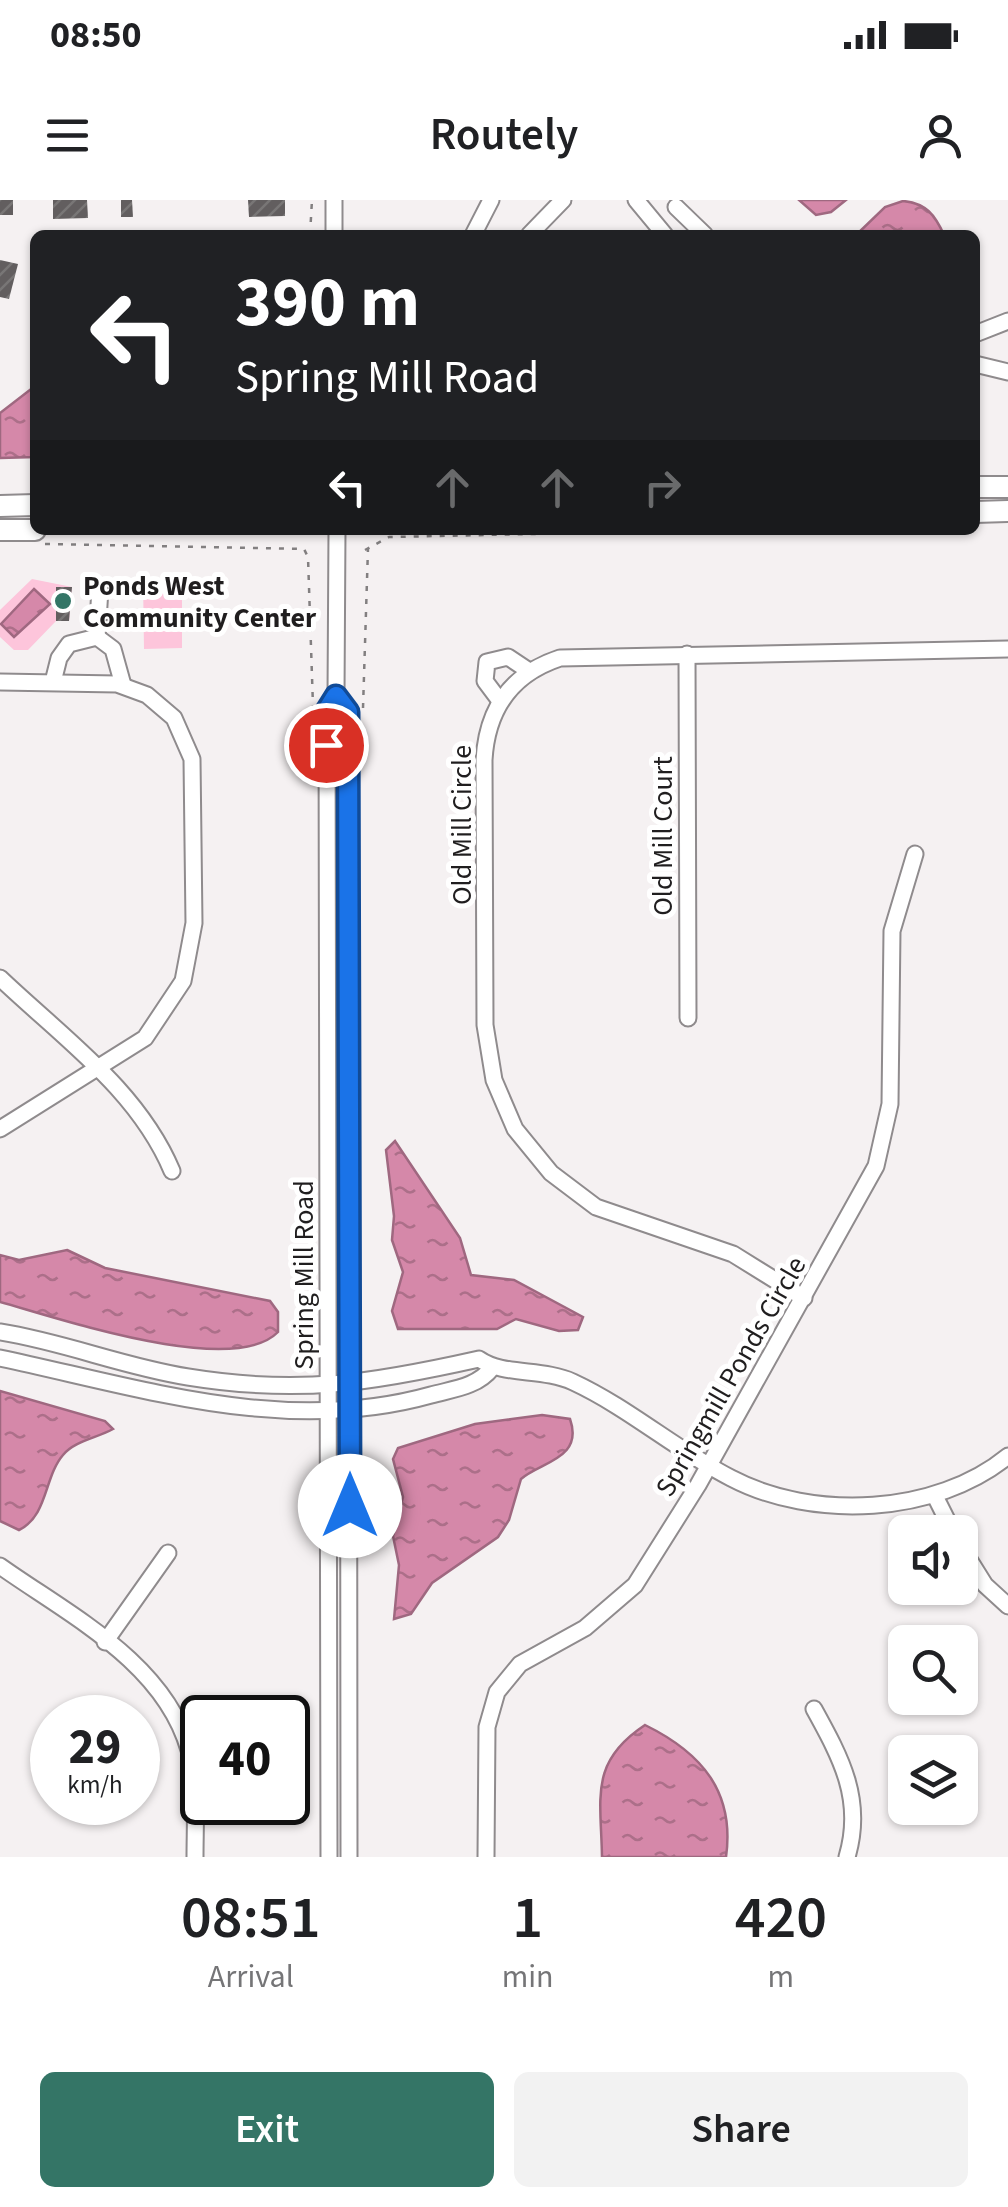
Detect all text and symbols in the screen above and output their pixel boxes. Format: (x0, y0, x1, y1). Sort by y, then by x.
text: 08:50 (50, 8, 142, 62)
text: Routely (430, 103, 578, 167)
icon: menu (40, 108, 95, 163)
icon: person (913, 108, 968, 163)
text: 390 m (235, 253, 420, 353)
icon: left (70, 270, 200, 400)
text: Spring Mill Road (235, 346, 539, 410)
icon: left (320, 460, 375, 515)
icon: ahead (425, 460, 480, 515)
icon: ahead (530, 460, 585, 515)
icon: right (635, 460, 690, 515)
place label: Ponds West Community Center (83, 566, 317, 638)
marker: Ponds West Community Center (52, 590, 74, 612)
pin (284, 703, 369, 788)
icon: arrive (299, 718, 354, 773)
street label: Old Mill Circle (442, 745, 482, 905)
street label: Old Mill Court (643, 756, 683, 916)
street label: Spring Mill Road (284, 1180, 324, 1370)
street label: Springmill Ponds Circle (646, 1249, 816, 1504)
position arrow (298, 1454, 402, 1558)
map controls (888, 1515, 978, 1825)
button: sound (888, 1515, 978, 1605)
button: search (888, 1625, 978, 1715)
speed limit sign: 40 (180, 1695, 310, 1825)
text: 29 (69, 1712, 121, 1783)
button: layers (888, 1735, 978, 1825)
text: km/h (67, 1767, 123, 1803)
text: 08:51 (181, 1876, 321, 1961)
text: 1 (512, 1876, 543, 1961)
text: 420 (735, 1876, 827, 1961)
text: Arrival (208, 1954, 294, 2000)
text: min (502, 1954, 554, 2000)
text: m (768, 1954, 794, 2000)
button: Exit (40, 2072, 494, 2187)
button: Share (514, 2072, 968, 2187)

